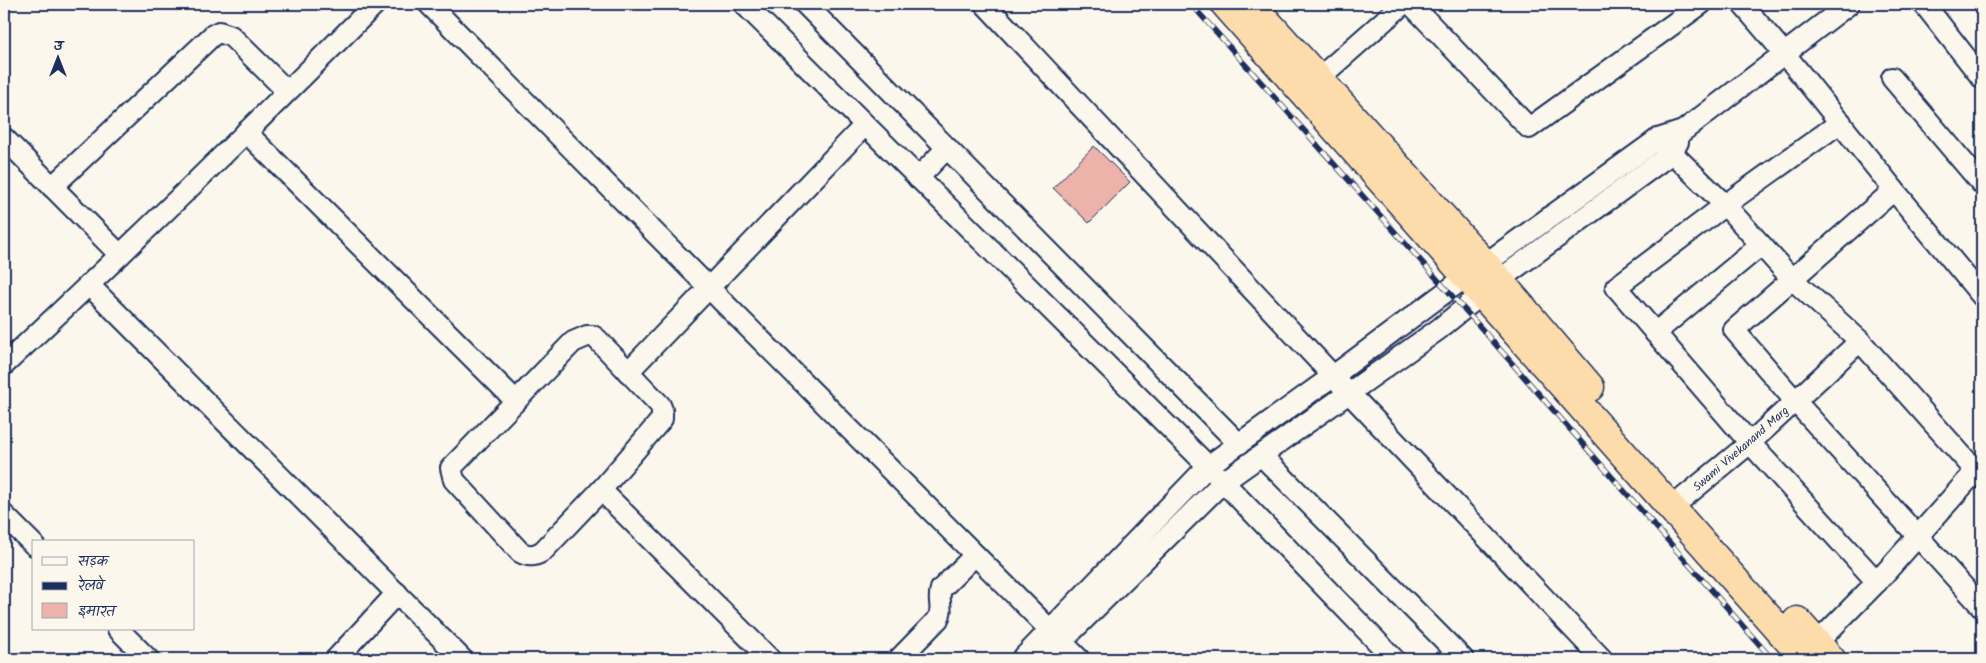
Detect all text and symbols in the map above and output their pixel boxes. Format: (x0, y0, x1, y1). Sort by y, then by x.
north arrow (32, 32, 82, 82)
text: उ (54, 35, 66, 57)
street label: Swami Vivekanand Marg (1689, 402, 1794, 496)
legend (32, 540, 195, 630)
text: सड़क (78, 550, 110, 574)
text: रेलवे (78, 574, 106, 598)
text: इमारत (78, 600, 118, 624)

